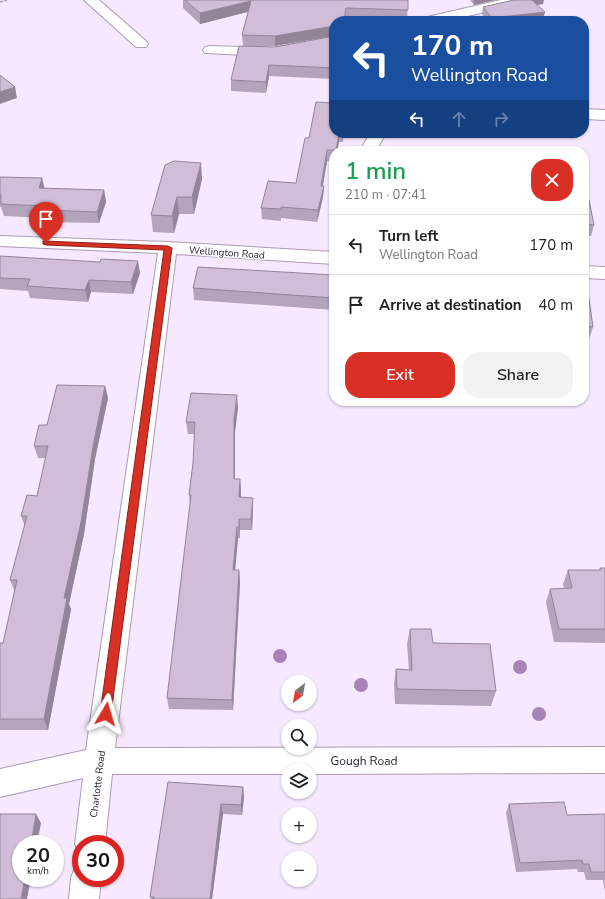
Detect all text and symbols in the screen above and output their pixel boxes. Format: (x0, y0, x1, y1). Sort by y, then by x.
text: 170 m (411, 27, 494, 65)
icon: left (345, 32, 397, 84)
text: Wellington Road (411, 63, 548, 87)
icon: left (406, 108, 428, 130)
icon: ahead (448, 108, 470, 130)
icon: right (490, 108, 512, 130)
text: 1 min (345, 155, 406, 187)
button: close (531, 159, 573, 201)
text: 210 m · 07:41 (345, 186, 427, 204)
pin (29, 202, 63, 243)
icon: arrive (35, 208, 57, 230)
text: Turn left (379, 226, 438, 246)
icon: left (345, 234, 367, 256)
text: 170 m (529, 235, 573, 255)
street label: Wellington Road (189, 243, 266, 263)
text: Wellington Road (379, 246, 478, 264)
icon: arrive (345, 294, 367, 316)
text: Arrive at destination (379, 295, 522, 315)
text: 40 m (538, 295, 573, 315)
button: Exit (345, 352, 455, 398)
button: Share (463, 352, 573, 398)
north arrow (281, 675, 317, 711)
map controls (281, 675, 317, 887)
position arrow (85, 693, 127, 735)
button: search (281, 719, 317, 755)
street label: Charlotte Road (87, 750, 109, 819)
street label: Gough Road (331, 753, 397, 769)
button: layers (281, 763, 317, 799)
button: + (281, 807, 317, 843)
speed limit sign: 30 (72, 835, 124, 887)
text: 20 (26, 842, 50, 869)
button: − (281, 851, 317, 887)
text: km/h (27, 864, 49, 878)

